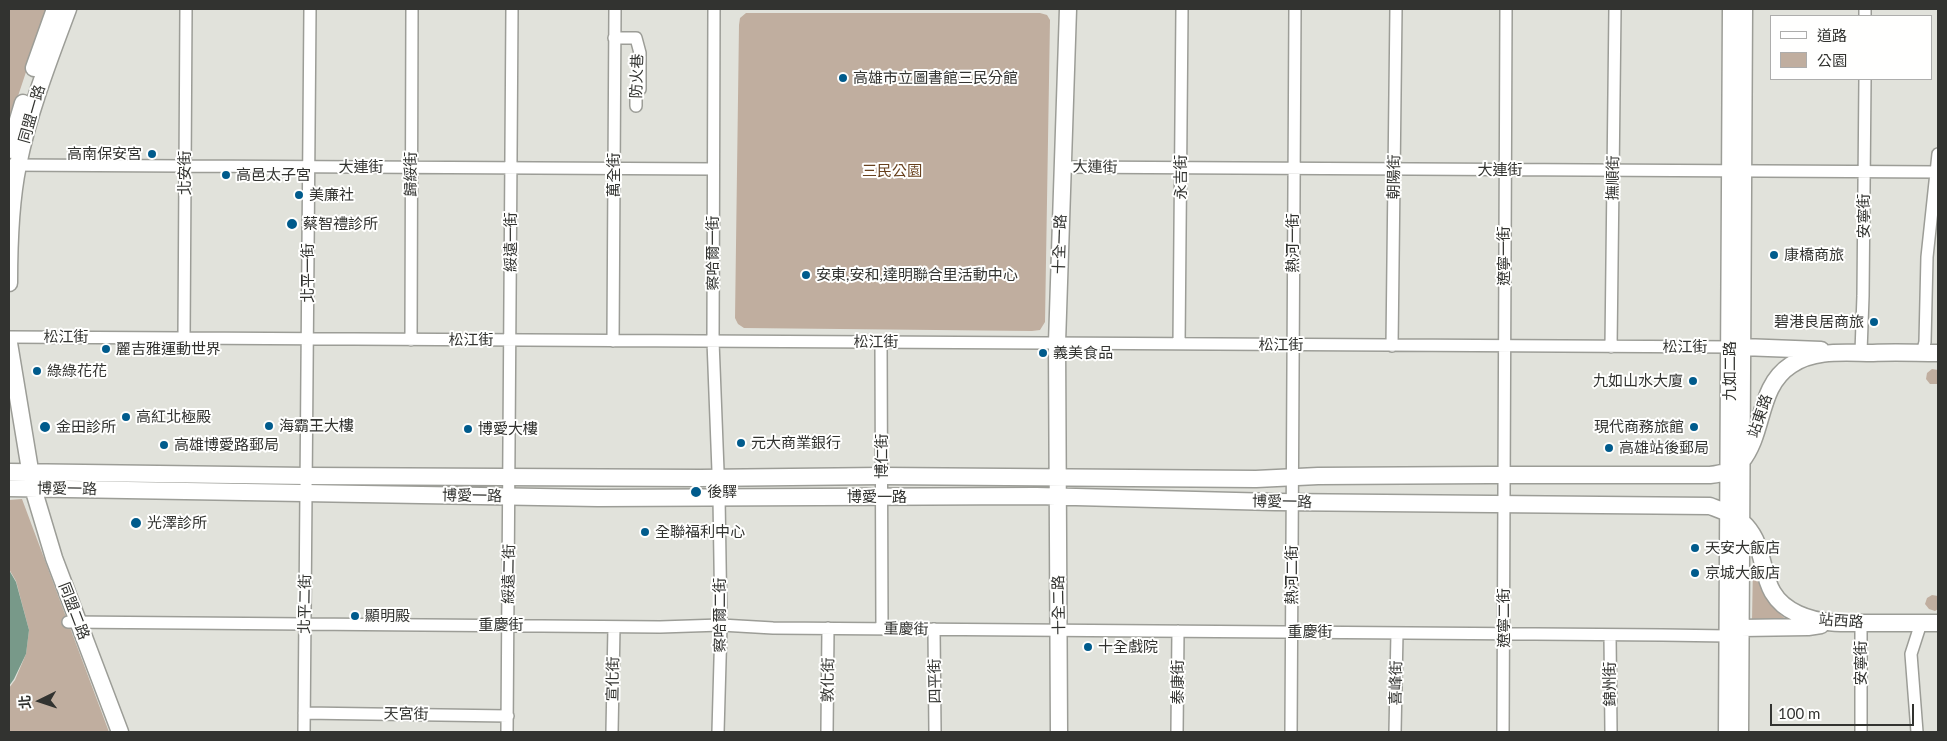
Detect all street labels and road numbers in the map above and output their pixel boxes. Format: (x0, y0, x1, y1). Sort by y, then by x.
street label: 防火巷 (627, 53, 647, 99)
street label: 同盟一路 (15, 83, 49, 145)
street label: 北安街 (176, 151, 194, 195)
street label: 歸綏街 (402, 152, 420, 196)
street label: 萬全街 (605, 153, 623, 197)
street label: 朝陽街 (1385, 154, 1403, 200)
street label: 永吉街 (1172, 155, 1190, 199)
street label: 撫順街 (1604, 155, 1622, 201)
street label: 大連街 (339, 158, 383, 176)
street label: 大連街 (1072, 158, 1118, 176)
street label: 大連街 (1478, 161, 1522, 179)
street label: 安寧街 (1855, 194, 1873, 238)
street label: 綏遠一街 (502, 212, 520, 272)
street label: 熱河一街 (1284, 213, 1302, 273)
street label: 十全一路 (1050, 214, 1070, 274)
street label: 察哈爾一街 (704, 216, 722, 290)
street label: 遼寧一街 (1495, 226, 1513, 286)
street label: 北平一街 (299, 243, 317, 303)
street label: 松江街 (44, 328, 88, 346)
street label: 松江街 (449, 331, 493, 349)
street label: 松江街 (854, 333, 898, 351)
street label: 松江街 (1259, 336, 1303, 354)
street label: 松江街 (1663, 338, 1707, 356)
street label: 九如二路 (1721, 341, 1739, 401)
street label: 站東路 (1744, 392, 1776, 440)
street label: 博仁街 (873, 434, 891, 478)
street label: 博愛一路 (37, 479, 97, 499)
street label: 博愛一路 (442, 486, 502, 506)
street label: 博愛一路 (847, 488, 907, 506)
street label: 博愛一路 (1252, 492, 1312, 512)
street label: 綏遠二街 (499, 544, 519, 604)
street label: 熱河二街 (1283, 545, 1301, 605)
street label: 北平二街 (295, 574, 315, 634)
street label: 十全二路 (1049, 575, 1069, 635)
street label: 察哈爾二街 (711, 578, 729, 652)
street label: 同盟二路 (55, 580, 93, 642)
street label: 遼寧二街 (1495, 588, 1513, 648)
street label: 站西路 (1818, 610, 1864, 632)
street label: 重慶街 (479, 616, 523, 634)
street label: 重慶街 (883, 620, 929, 638)
street label: 重慶街 (1288, 623, 1332, 641)
street label: 安寧街 (1852, 641, 1870, 685)
street label: 宣化街 (604, 656, 622, 702)
street label: 敦化街 (819, 657, 837, 703)
street label: 四平街 (926, 658, 944, 704)
street label: 泰康街 (1169, 660, 1187, 704)
street label: 喜峰街 (1387, 660, 1405, 706)
street label: 錦州街 (1601, 662, 1619, 706)
street label: 天宮街 (383, 705, 429, 723)

